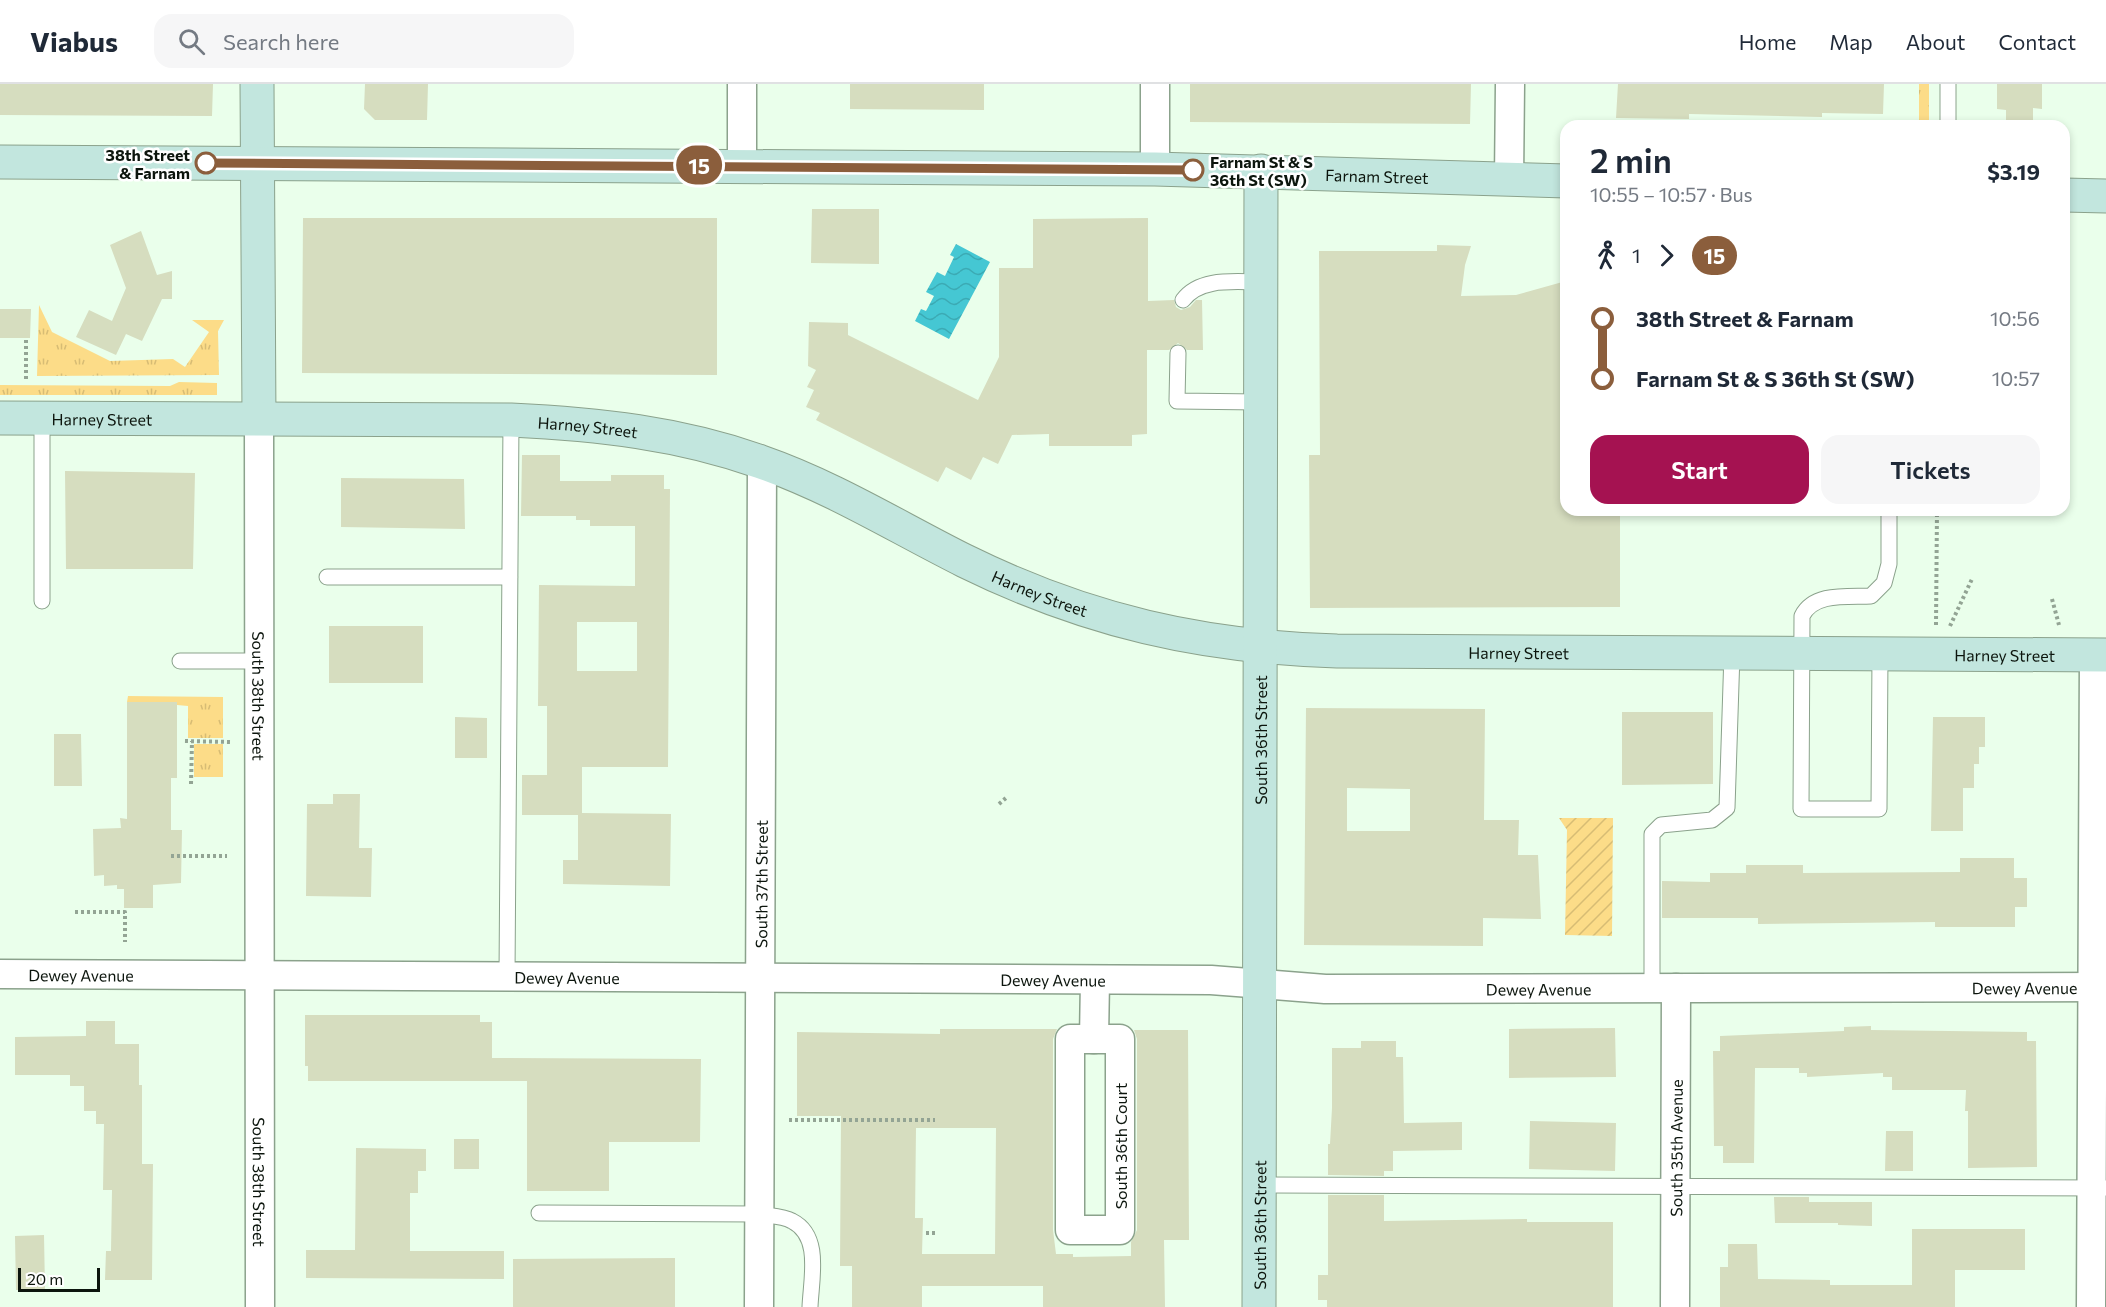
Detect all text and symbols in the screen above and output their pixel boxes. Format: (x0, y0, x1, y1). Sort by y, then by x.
search box (154, 14, 574, 68)
text: Viabus (30, 24, 118, 58)
icon: search (175, 25, 208, 58)
text: Search here (223, 28, 339, 55)
text: Home (1739, 29, 1796, 54)
text: Map (1829, 29, 1873, 54)
text: About (1906, 29, 1965, 54)
text: Contact (1998, 29, 2076, 54)
text: 2 min (1590, 139, 1672, 180)
place label: 38th Street & Farnam (106, 145, 190, 182)
line badge: 15 (672, 146, 726, 184)
marker: 38th Street & Farnam (195, 152, 217, 174)
place label: Farnam St & S 36th St (SW) (1210, 152, 1313, 189)
text: 15 (688, 153, 710, 178)
text: $3.19 (1987, 158, 2040, 185)
marker: Farnam St & S 36th St (SW) (1182, 159, 1204, 181)
street label: Farnam Street (1325, 164, 1429, 186)
text: 10:55 – 10:57 · Bus (1590, 182, 1753, 206)
icon: walk (1590, 239, 1623, 272)
icon: forward (1650, 239, 1683, 272)
text: 1 (1632, 243, 1641, 267)
text: 15 (1704, 243, 1725, 268)
text: 38th Street & Farnam (1636, 305, 1854, 332)
text: 10:56 (1990, 306, 2040, 330)
text: Farnam St & S 36th St (SW) (1636, 365, 1915, 392)
text: 10:57 (1992, 366, 2040, 390)
street label: Harney Street (52, 409, 153, 428)
street label: Harney Street (537, 412, 640, 441)
button: Start (1590, 435, 1809, 504)
button: Tickets (1821, 435, 2040, 504)
street label: Harney Street (989, 566, 1091, 620)
street label: South 38th Street (250, 631, 269, 761)
street label: Harney Street (1468, 642, 1570, 662)
street label: Harney Street (1954, 645, 2056, 664)
street label: South 36th Street (1250, 675, 1270, 805)
street label: South 37th Street (751, 819, 770, 948)
street label: Dewey Avenue (28, 965, 134, 984)
street label: Dewey Avenue (514, 967, 620, 987)
street label: Dewey Avenue (1000, 969, 1106, 989)
street label: Dewey Avenue (1972, 978, 2077, 997)
street label: Dewey Avenue (1486, 979, 1591, 998)
street label: South 35th Avenue (1666, 1079, 1685, 1217)
street label: South 36th Court (1111, 1082, 1130, 1209)
street label: South 38th Street (250, 1117, 269, 1247)
street label: South 36th Street (1250, 1160, 1269, 1290)
scale bar (18, 1265, 100, 1292)
text: 20 m (27, 1269, 63, 1288)

